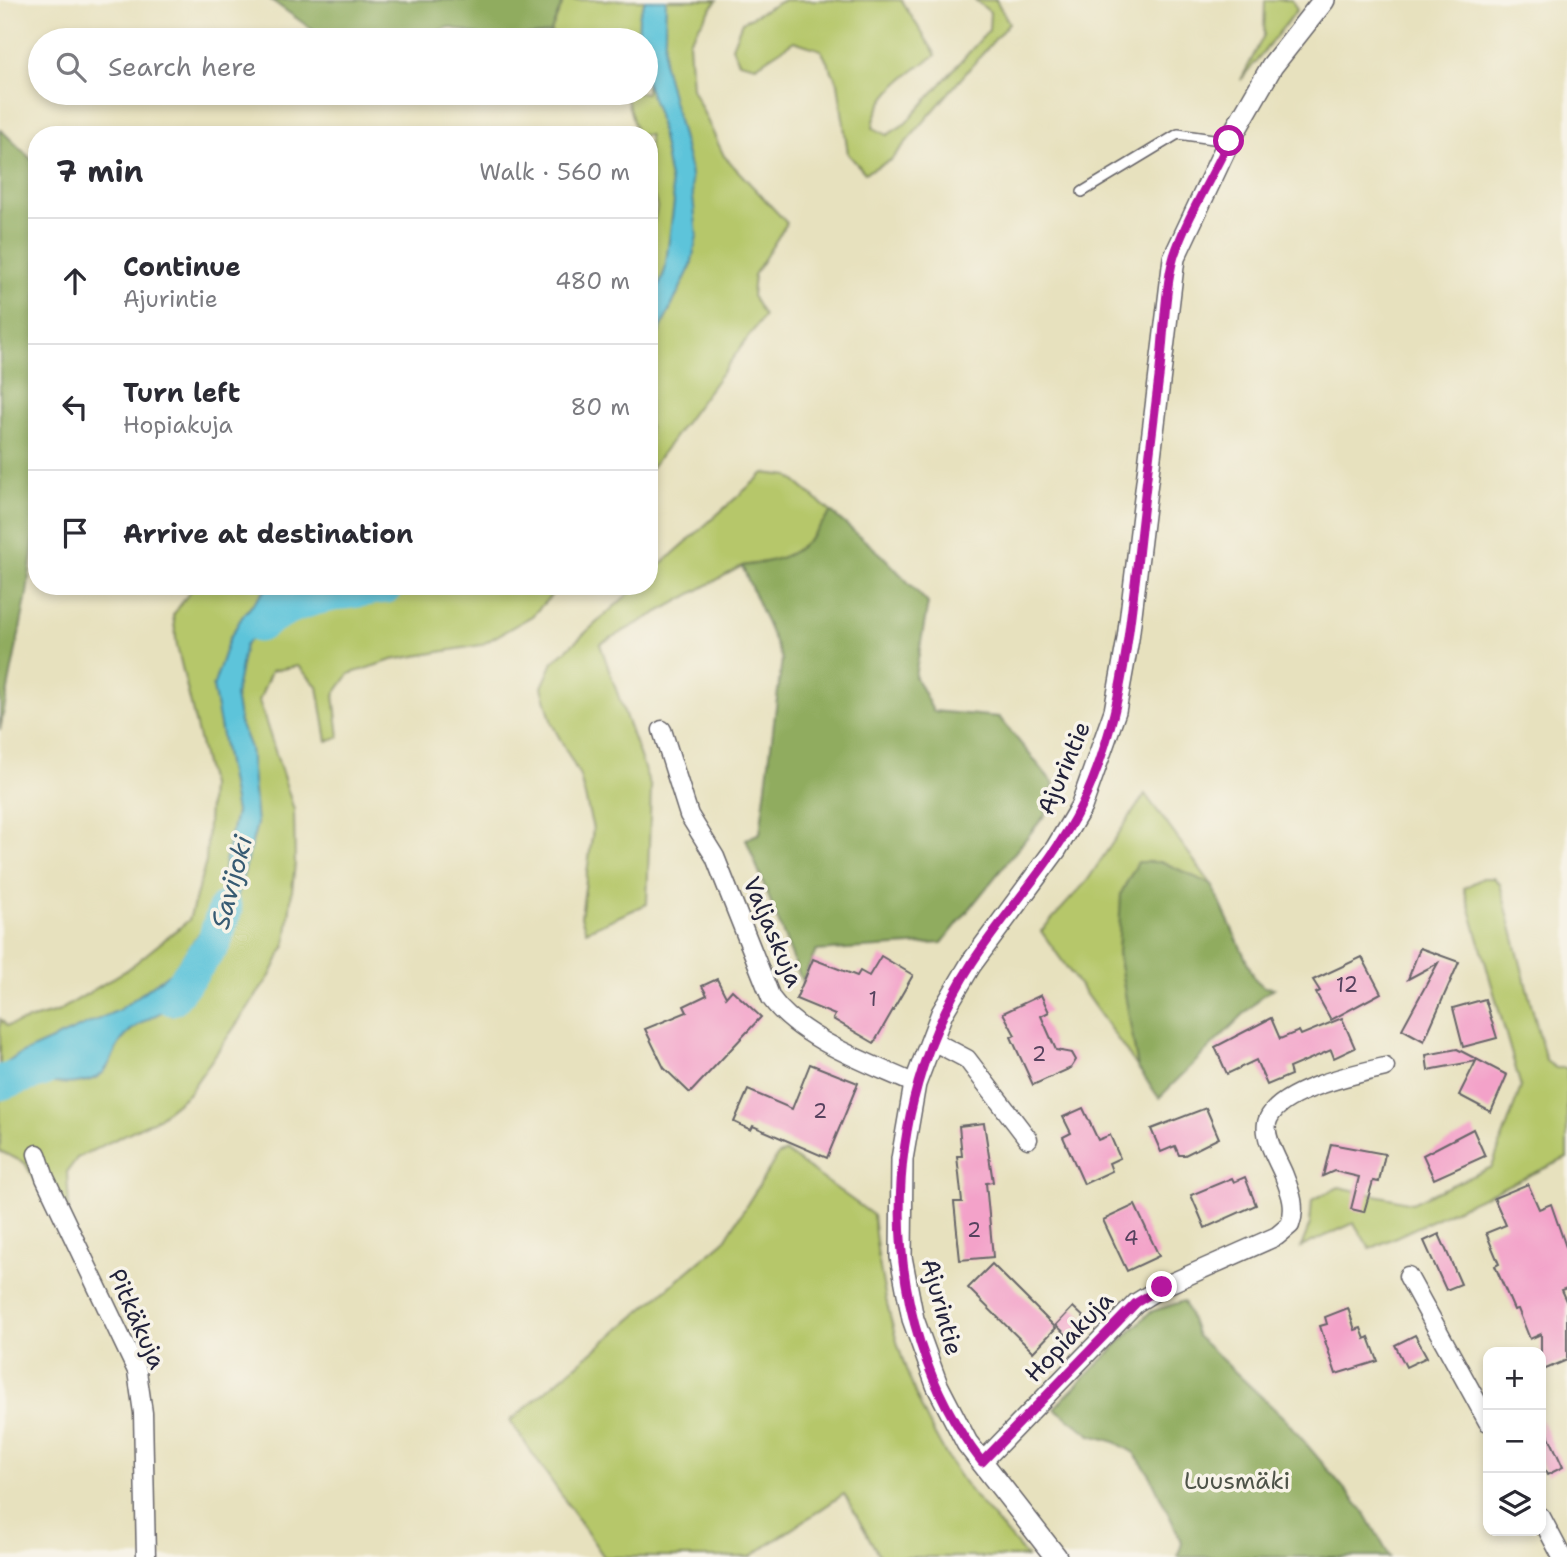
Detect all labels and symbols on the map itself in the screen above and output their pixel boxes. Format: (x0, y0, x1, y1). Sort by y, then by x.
route start (1213, 125, 1244, 156)
street label: Ajurintie (1030, 716, 1098, 820)
water label: Savijoki (202, 831, 260, 933)
street label: Valjaskuja (735, 872, 811, 992)
house number: 12 (1336, 971, 1358, 999)
house number: 1 (869, 985, 877, 1013)
house number: 2 (1032, 1040, 1046, 1068)
house number: 2 (813, 1097, 827, 1125)
house number: 2 (967, 1216, 981, 1244)
house number: 4 (1124, 1224, 1138, 1252)
street label: Ajurintie (914, 1255, 970, 1359)
street label: Pitkäkuja (101, 1264, 173, 1374)
route end (1146, 1271, 1177, 1302)
street label: Hopiakuja (1018, 1285, 1120, 1389)
park label: Luusmäki (1184, 1465, 1290, 1497)

